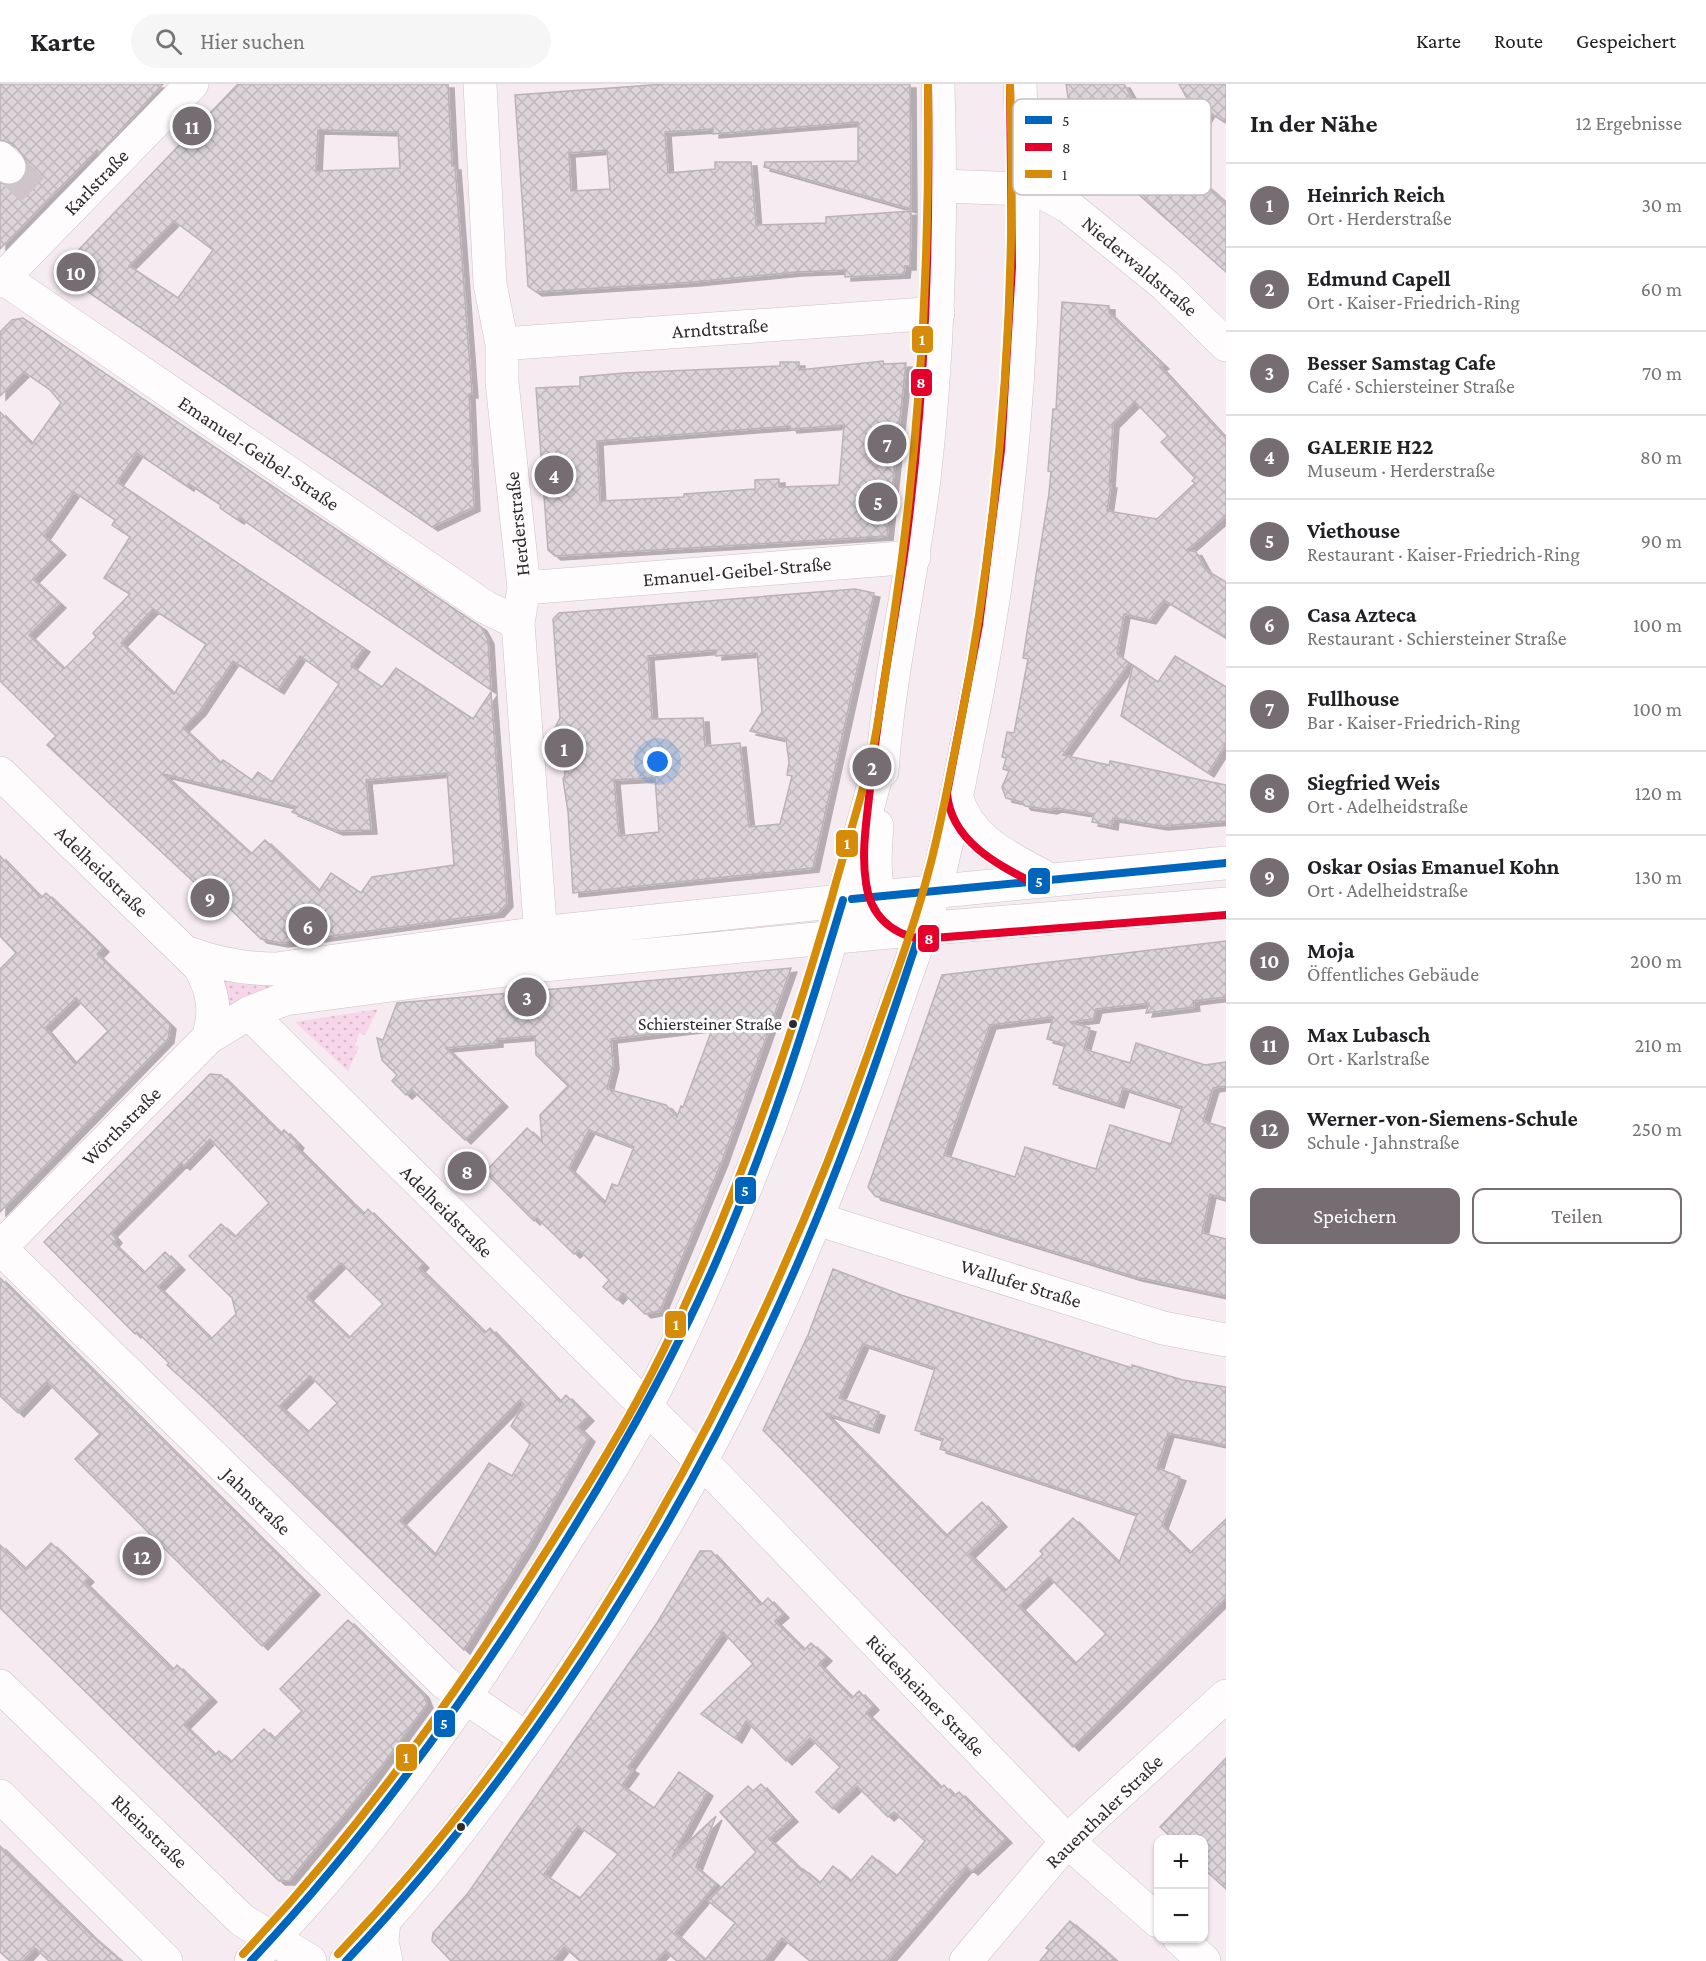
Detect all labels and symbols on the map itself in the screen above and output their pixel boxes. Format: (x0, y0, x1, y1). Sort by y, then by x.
legend (1013, 99, 1211, 195)
pin: 11 (172, 104, 212, 148)
text: 5 (1062, 112, 1070, 129)
text: 8 (1062, 139, 1071, 156)
street label: Karlstraße (59, 144, 133, 220)
text: 1 (1062, 166, 1067, 183)
street label: Niederwaldstraße (1078, 211, 1202, 321)
pin: 10 (56, 250, 96, 294)
street label: Arndtstraße (671, 314, 769, 342)
line badge: 1 (911, 325, 934, 354)
text: 1 (919, 331, 925, 348)
line badge: 8 (910, 368, 933, 397)
text: 8 (916, 374, 926, 391)
street label: Emanuel-Geibel-Straße (174, 391, 344, 515)
pin: 7 (868, 422, 906, 466)
pin: 4 (534, 452, 574, 498)
street label: Herderstraße (501, 470, 533, 577)
pin: 5 (858, 480, 898, 524)
street label: Emanuel-Geibel-Straße (642, 552, 832, 590)
pin: 1 (544, 726, 584, 770)
pin: 2 (852, 744, 892, 790)
your location (643, 747, 672, 776)
street label: Adelheidstraße (51, 821, 154, 921)
line badge: 1 (835, 829, 859, 858)
text: 1 (844, 835, 850, 852)
line badge: 5 (1027, 867, 1051, 895)
text: 5 (1035, 873, 1043, 890)
pin: 9 (190, 876, 230, 920)
pin: 6 (288, 904, 328, 948)
line badge: 8 (917, 924, 940, 953)
text: 8 (924, 930, 934, 947)
pin: 3 (508, 974, 546, 1020)
place label: Schiersteiner Straße (638, 1014, 782, 1034)
marker: Schiersteiner Straße (787, 1018, 799, 1030)
street label: Wörthstraße (77, 1082, 165, 1170)
pin: 8 (448, 1148, 486, 1194)
street label: Adelheidstraße (396, 1160, 498, 1262)
line badge: 5 (734, 1176, 757, 1205)
text: 5 (741, 1182, 749, 1199)
street label: Wallufer Straße (958, 1254, 1084, 1312)
line badge: 1 (664, 1310, 687, 1339)
text: 1 (673, 1316, 679, 1333)
street label: Jahnstraße (216, 1461, 296, 1540)
pin: 12 (122, 1534, 162, 1578)
street label: Rüdesheimer Straße (862, 1629, 990, 1761)
line badge: 5 (433, 1709, 456, 1738)
text: 5 (440, 1715, 448, 1732)
line badge: 1 (395, 1743, 418, 1772)
text: 1 (403, 1749, 409, 1766)
street label: Rauenthaler Straße (1041, 1750, 1167, 1872)
street label: Rheinstraße (107, 1789, 193, 1873)
unlabelled marker (455, 1821, 467, 1833)

